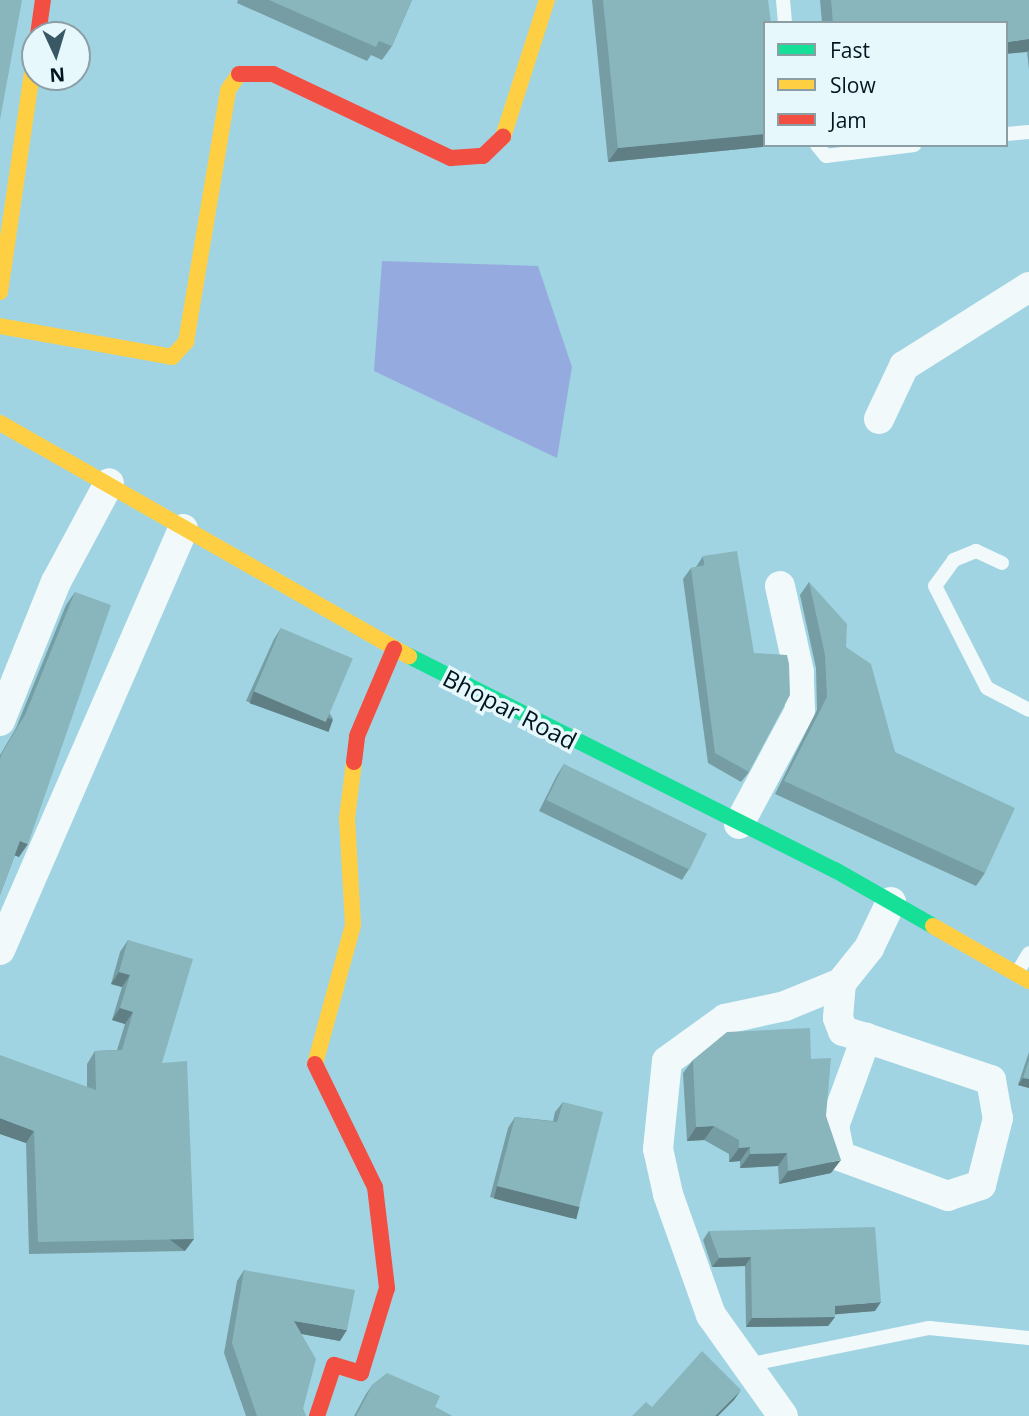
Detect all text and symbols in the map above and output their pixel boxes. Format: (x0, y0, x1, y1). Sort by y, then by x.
north arrow (21, 21, 91, 91)
legend (763, 21, 1008, 147)
text: Fast (830, 36, 870, 64)
text: N (49, 61, 66, 88)
text: Slow (830, 71, 876, 99)
text: Jam (830, 106, 867, 134)
street label: Bhopar Road (438, 663, 582, 755)

